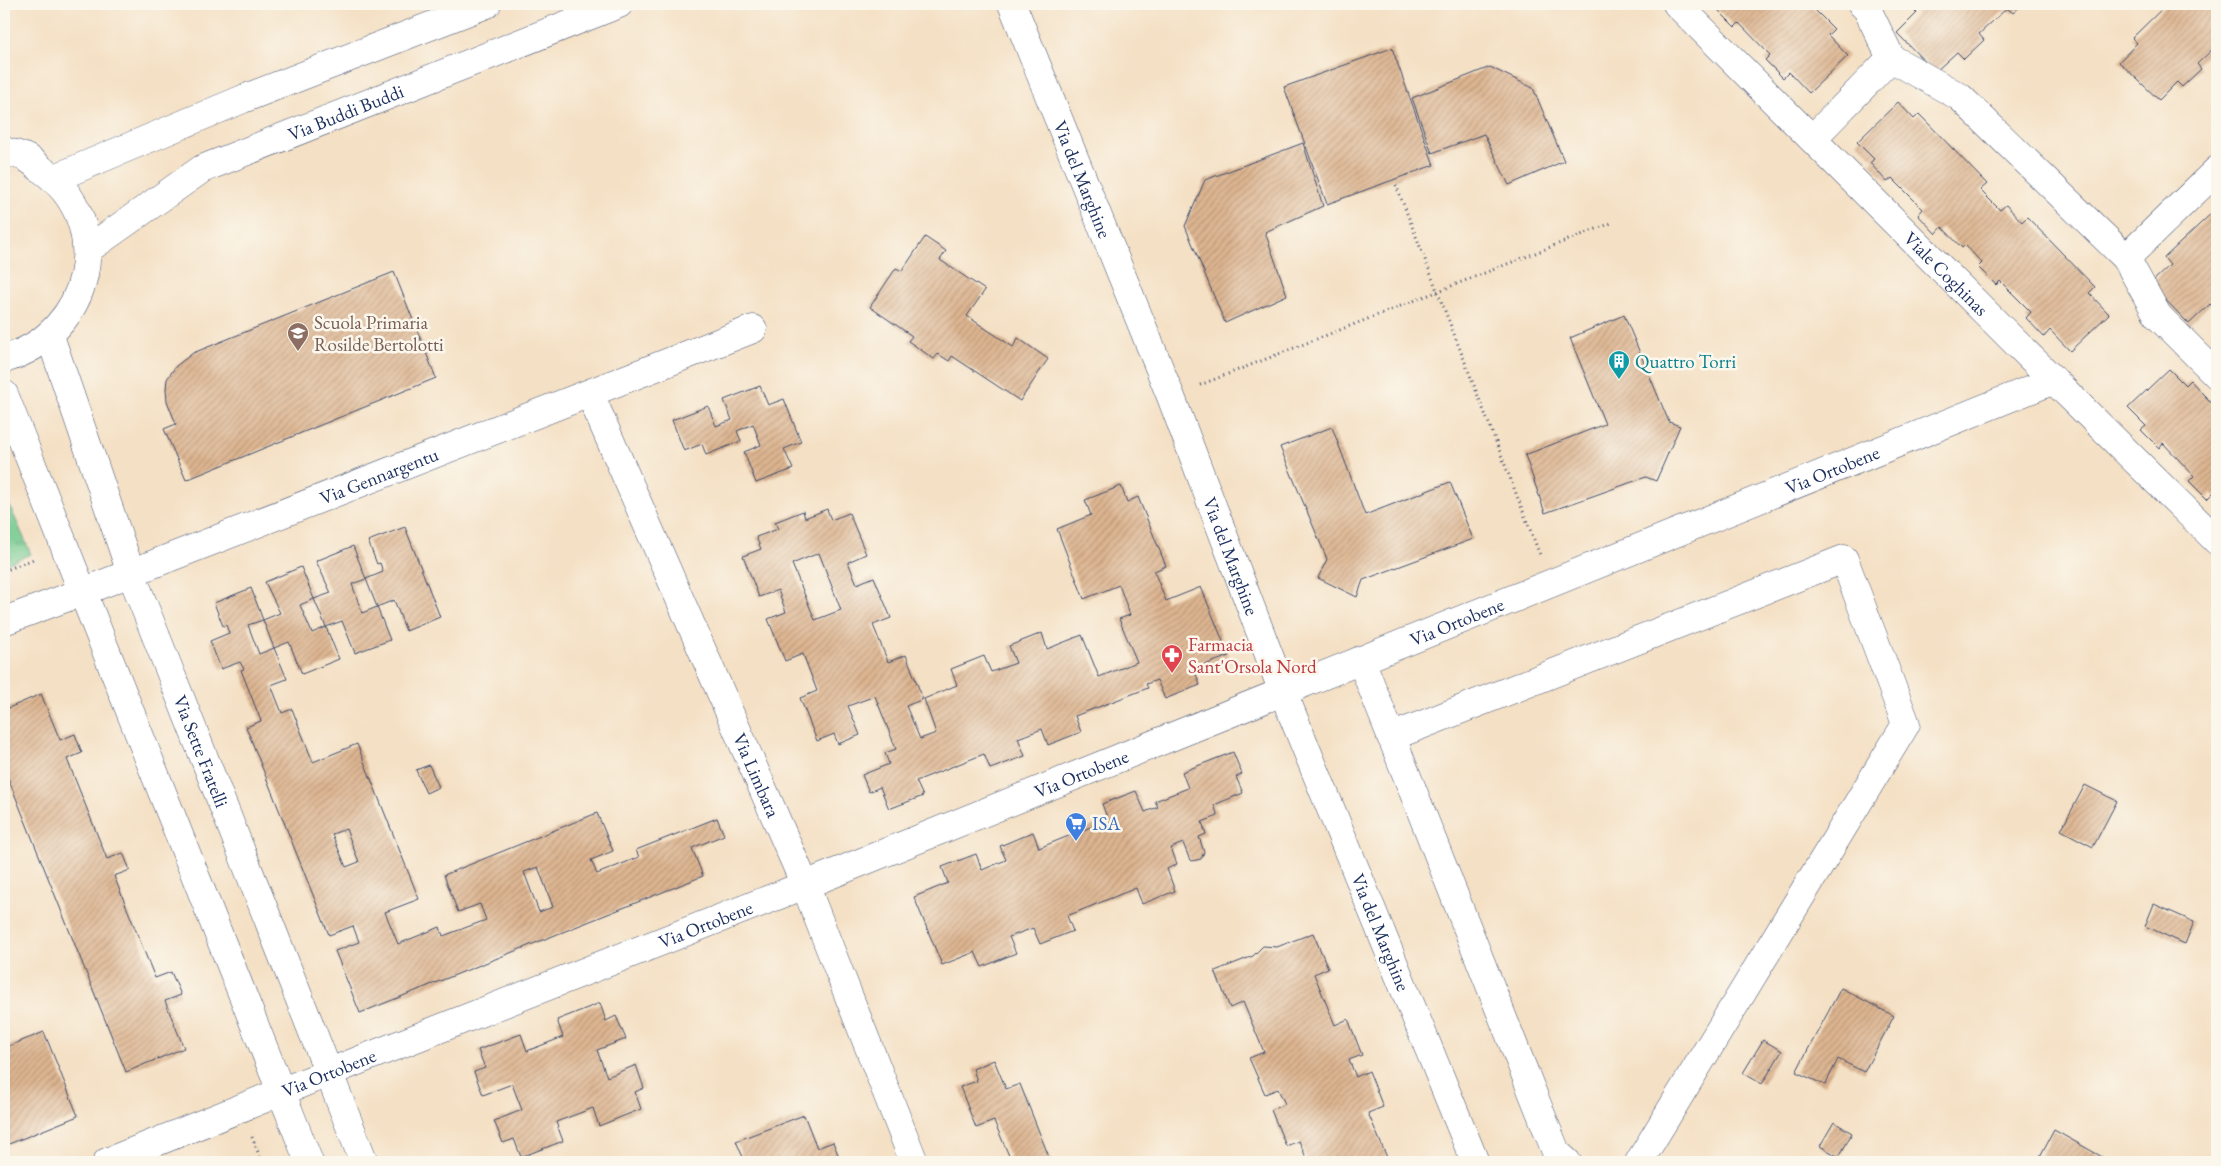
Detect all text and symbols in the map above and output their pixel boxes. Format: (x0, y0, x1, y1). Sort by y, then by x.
street label: Via Buddi Buddi (284, 78, 408, 147)
street label: Via del Marghine (1047, 117, 1117, 242)
street label: Viale Coghinas (1898, 226, 1994, 321)
place label: Scuola Primaria Rosilde Bertolotti (314, 310, 444, 357)
school or university icon: Scuola Primaria Rosilde Bertolotti (286, 321, 310, 352)
building icon: Quattro Torri (1607, 349, 1631, 380)
place label: Quattro Torri (1635, 349, 1736, 374)
street label: Via Ortobene (1782, 440, 1883, 500)
street label: Via Gennargentu (316, 442, 442, 511)
street label: Via del Marghine (1197, 493, 1265, 619)
street label: Via Ortobene (1406, 592, 1508, 652)
place label: Farmacia Sant'Orsola Nord (1188, 632, 1317, 679)
pharmacy icon: Farmacia Sant'Orsola Nord (1160, 643, 1184, 674)
street label: Via Sette Fratelli (168, 691, 235, 811)
street label: Via Limbara (727, 729, 786, 822)
street label: Via Ortobene (1031, 744, 1132, 804)
supermarket icon: ISA (1064, 811, 1088, 842)
place label: ISA (1092, 811, 1121, 836)
street label: Via del Marghine (1346, 870, 1416, 995)
street label: Via Ortobene (655, 895, 756, 954)
street label: Via Ortobene (278, 1043, 380, 1103)

